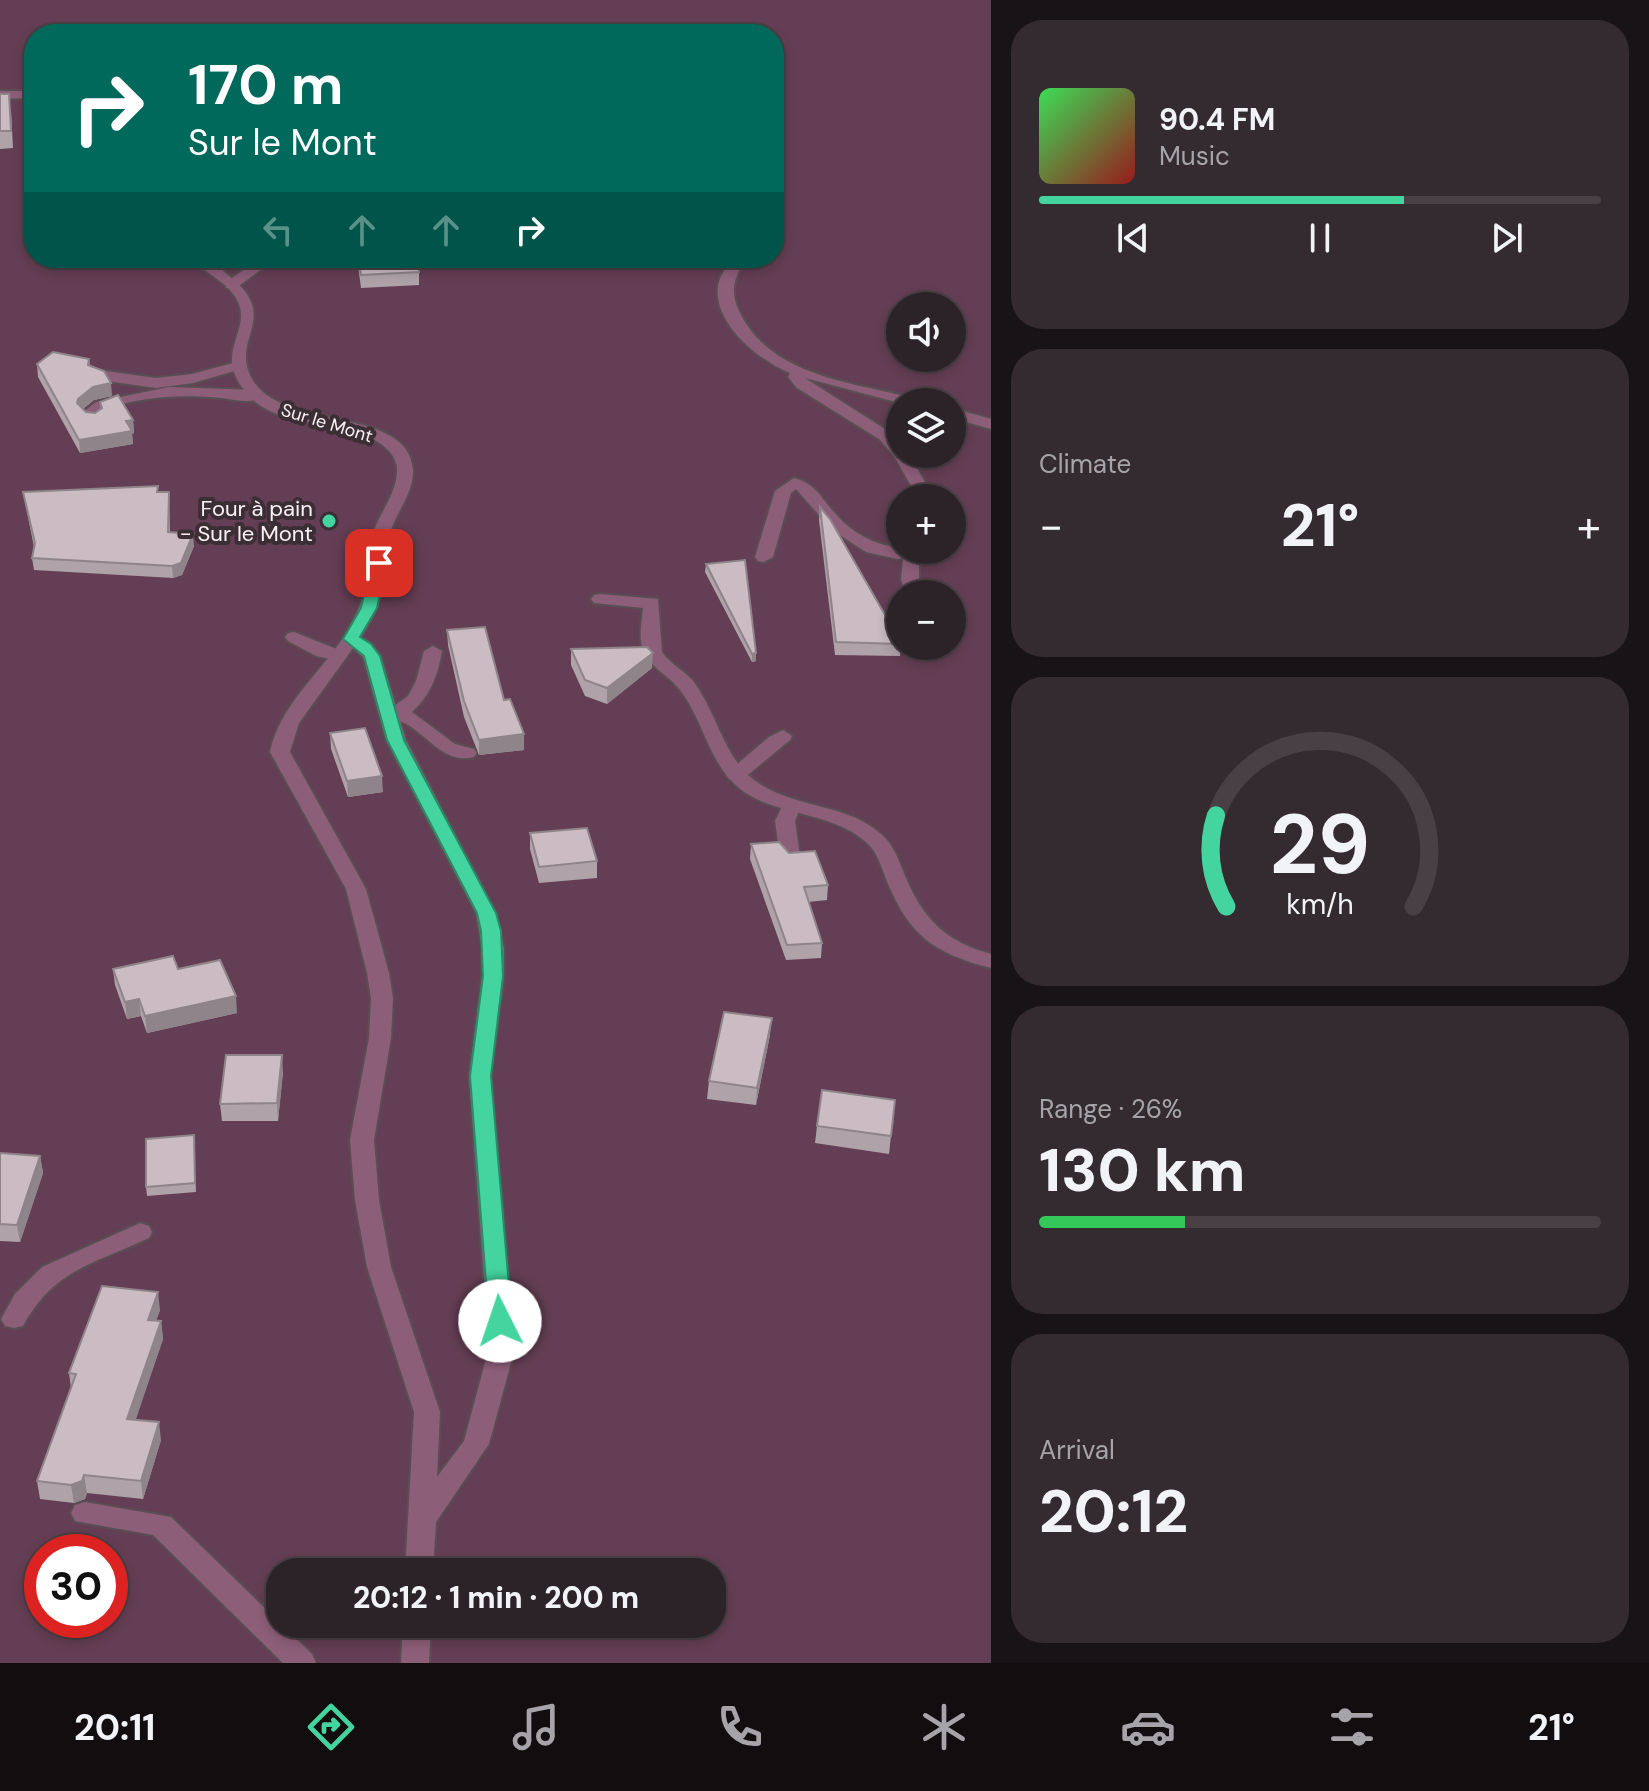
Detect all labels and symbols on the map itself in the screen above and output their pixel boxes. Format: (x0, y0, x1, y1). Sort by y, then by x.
street label: Sur le Mont (278, 398, 376, 448)
place label: Four à pain - Sur le Mont (180, 494, 313, 548)
marker: Four à pain - Sur le Mont (320, 512, 338, 530)
pin (345, 529, 413, 597)
position arrow (458, 1279, 542, 1363)
speed limit sign: 30 (24, 1534, 128, 1638)

